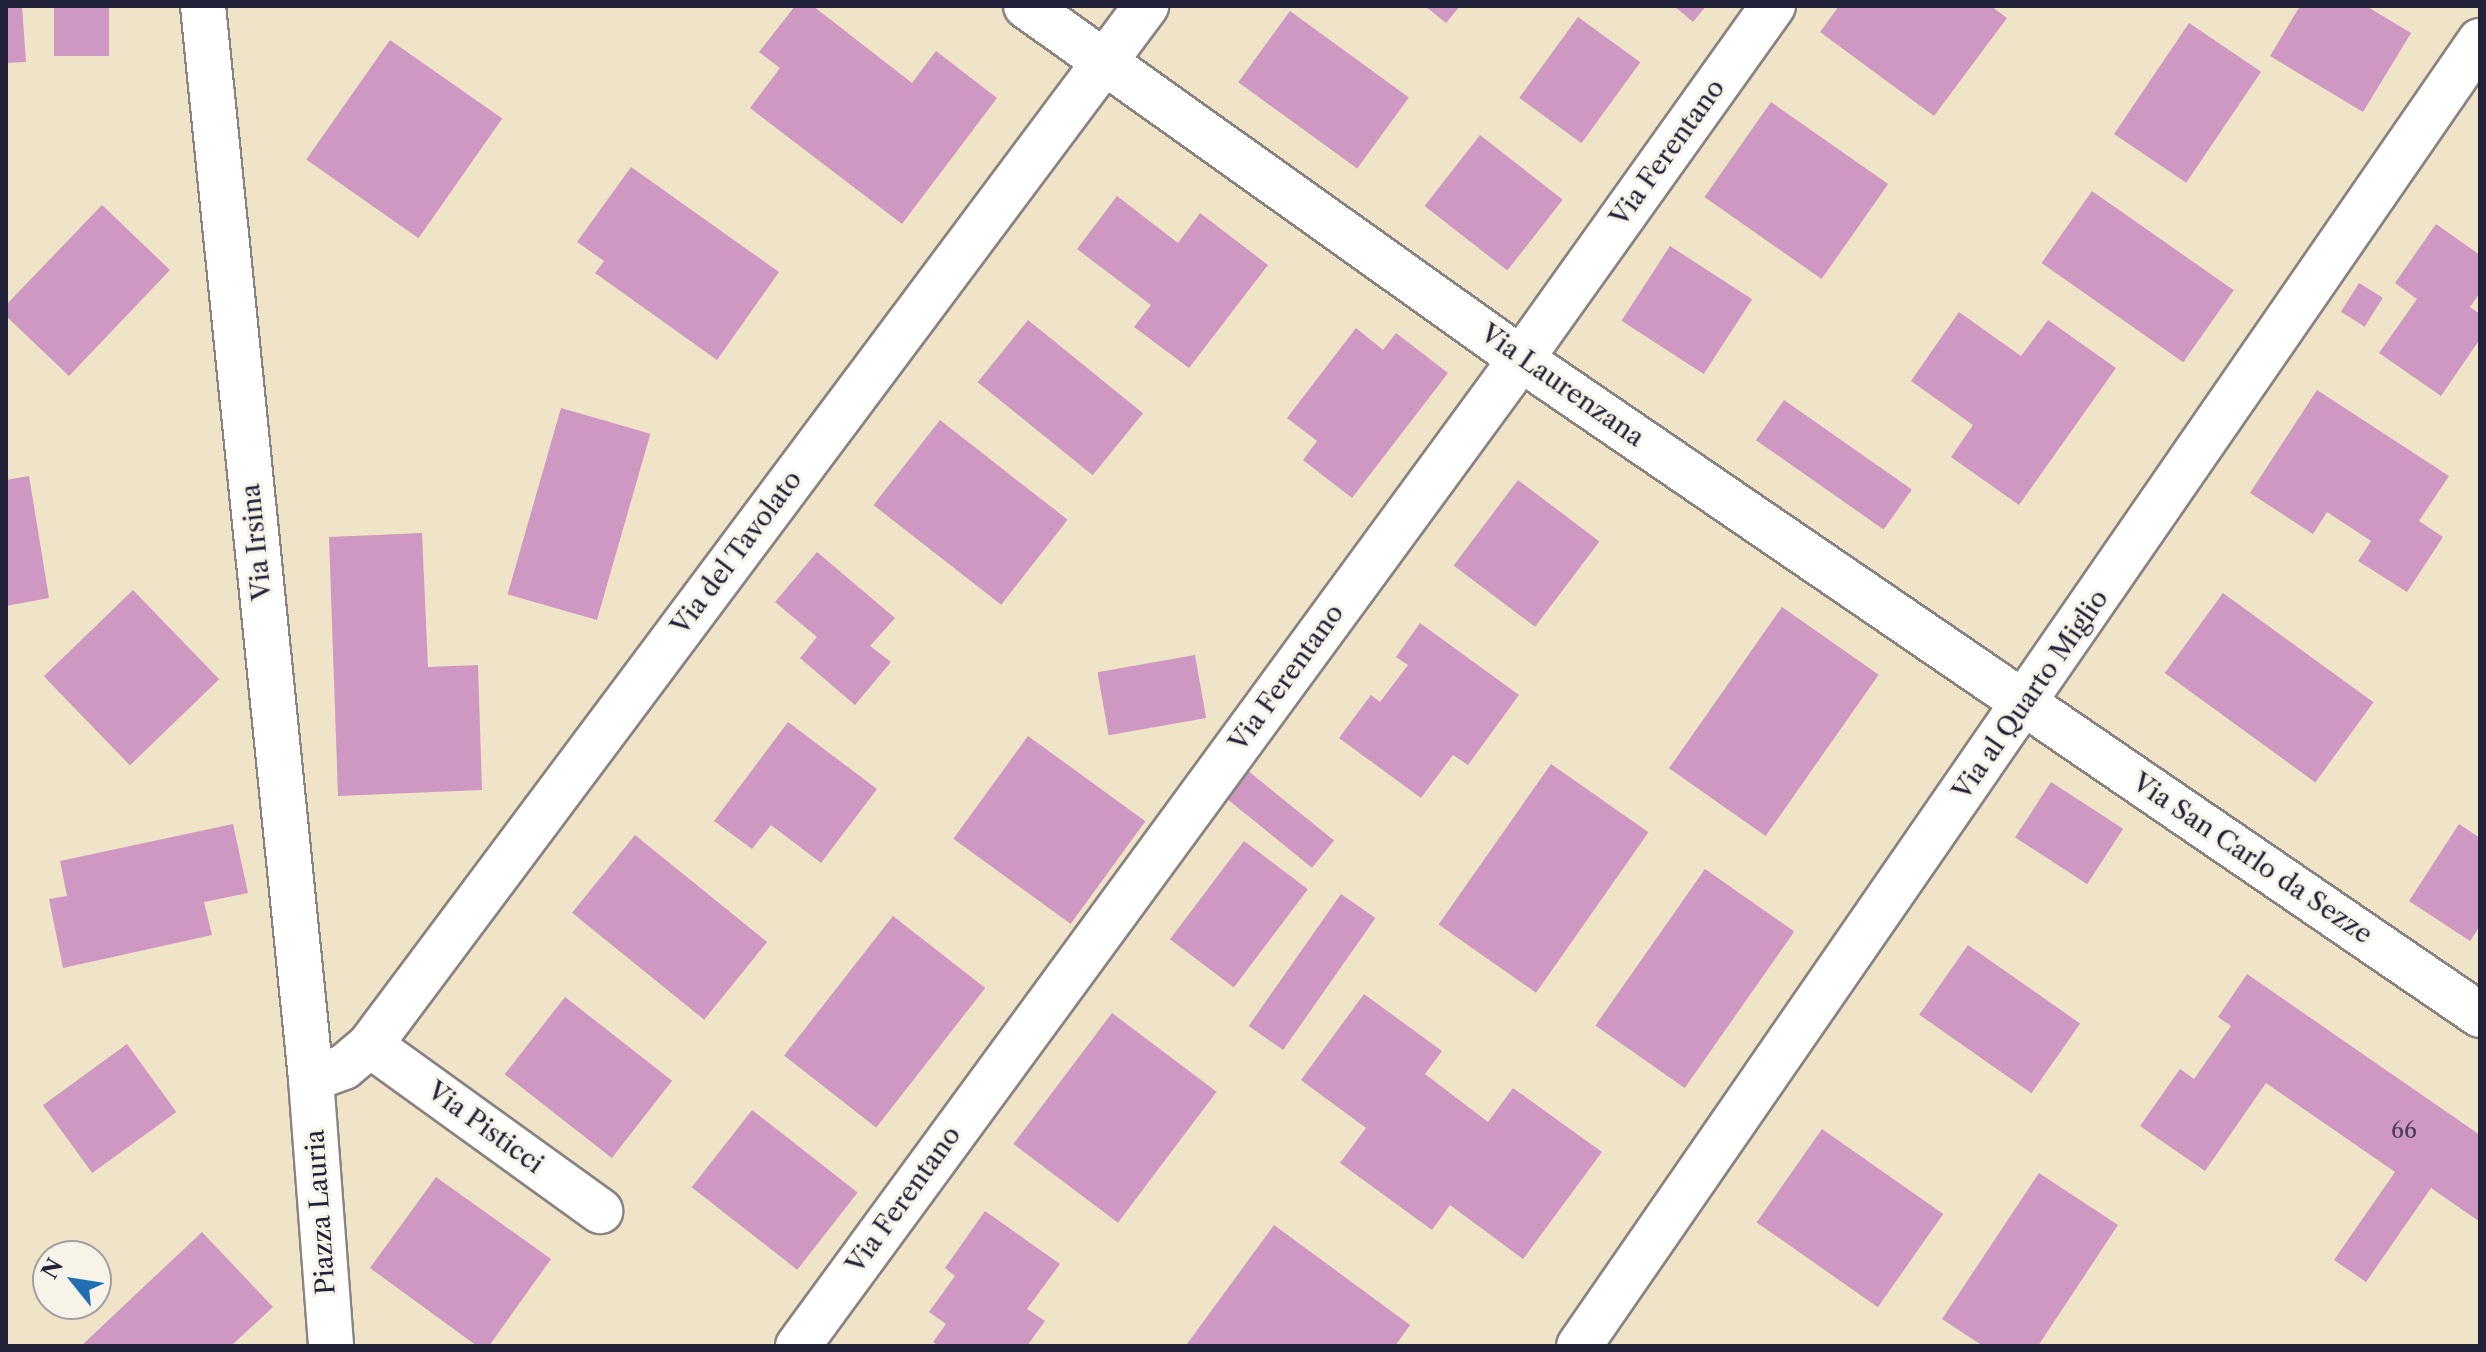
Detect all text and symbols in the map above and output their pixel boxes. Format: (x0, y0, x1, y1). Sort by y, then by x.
street label: Via Ferentano (1604, 73, 1732, 233)
street label: Via Laurenzana (1474, 318, 1650, 454)
street label: Via del Tavolato (665, 464, 809, 642)
street label: Via Irsina (235, 482, 279, 602)
street label: Via al Quarto Miglio (1947, 584, 2115, 806)
street label: Via Ferentano (1223, 598, 1351, 758)
street label: Via San Carlo da Sezze (2126, 767, 2378, 951)
street label: Via Pisticci (421, 1075, 549, 1181)
house number: 66 (2391, 1118, 2417, 1144)
street label: Via Ferentano (840, 1120, 968, 1280)
street label: Piazza Lauria (300, 1128, 342, 1296)
north arrow (32, 1240, 112, 1320)
text: N (36, 1254, 69, 1284)

